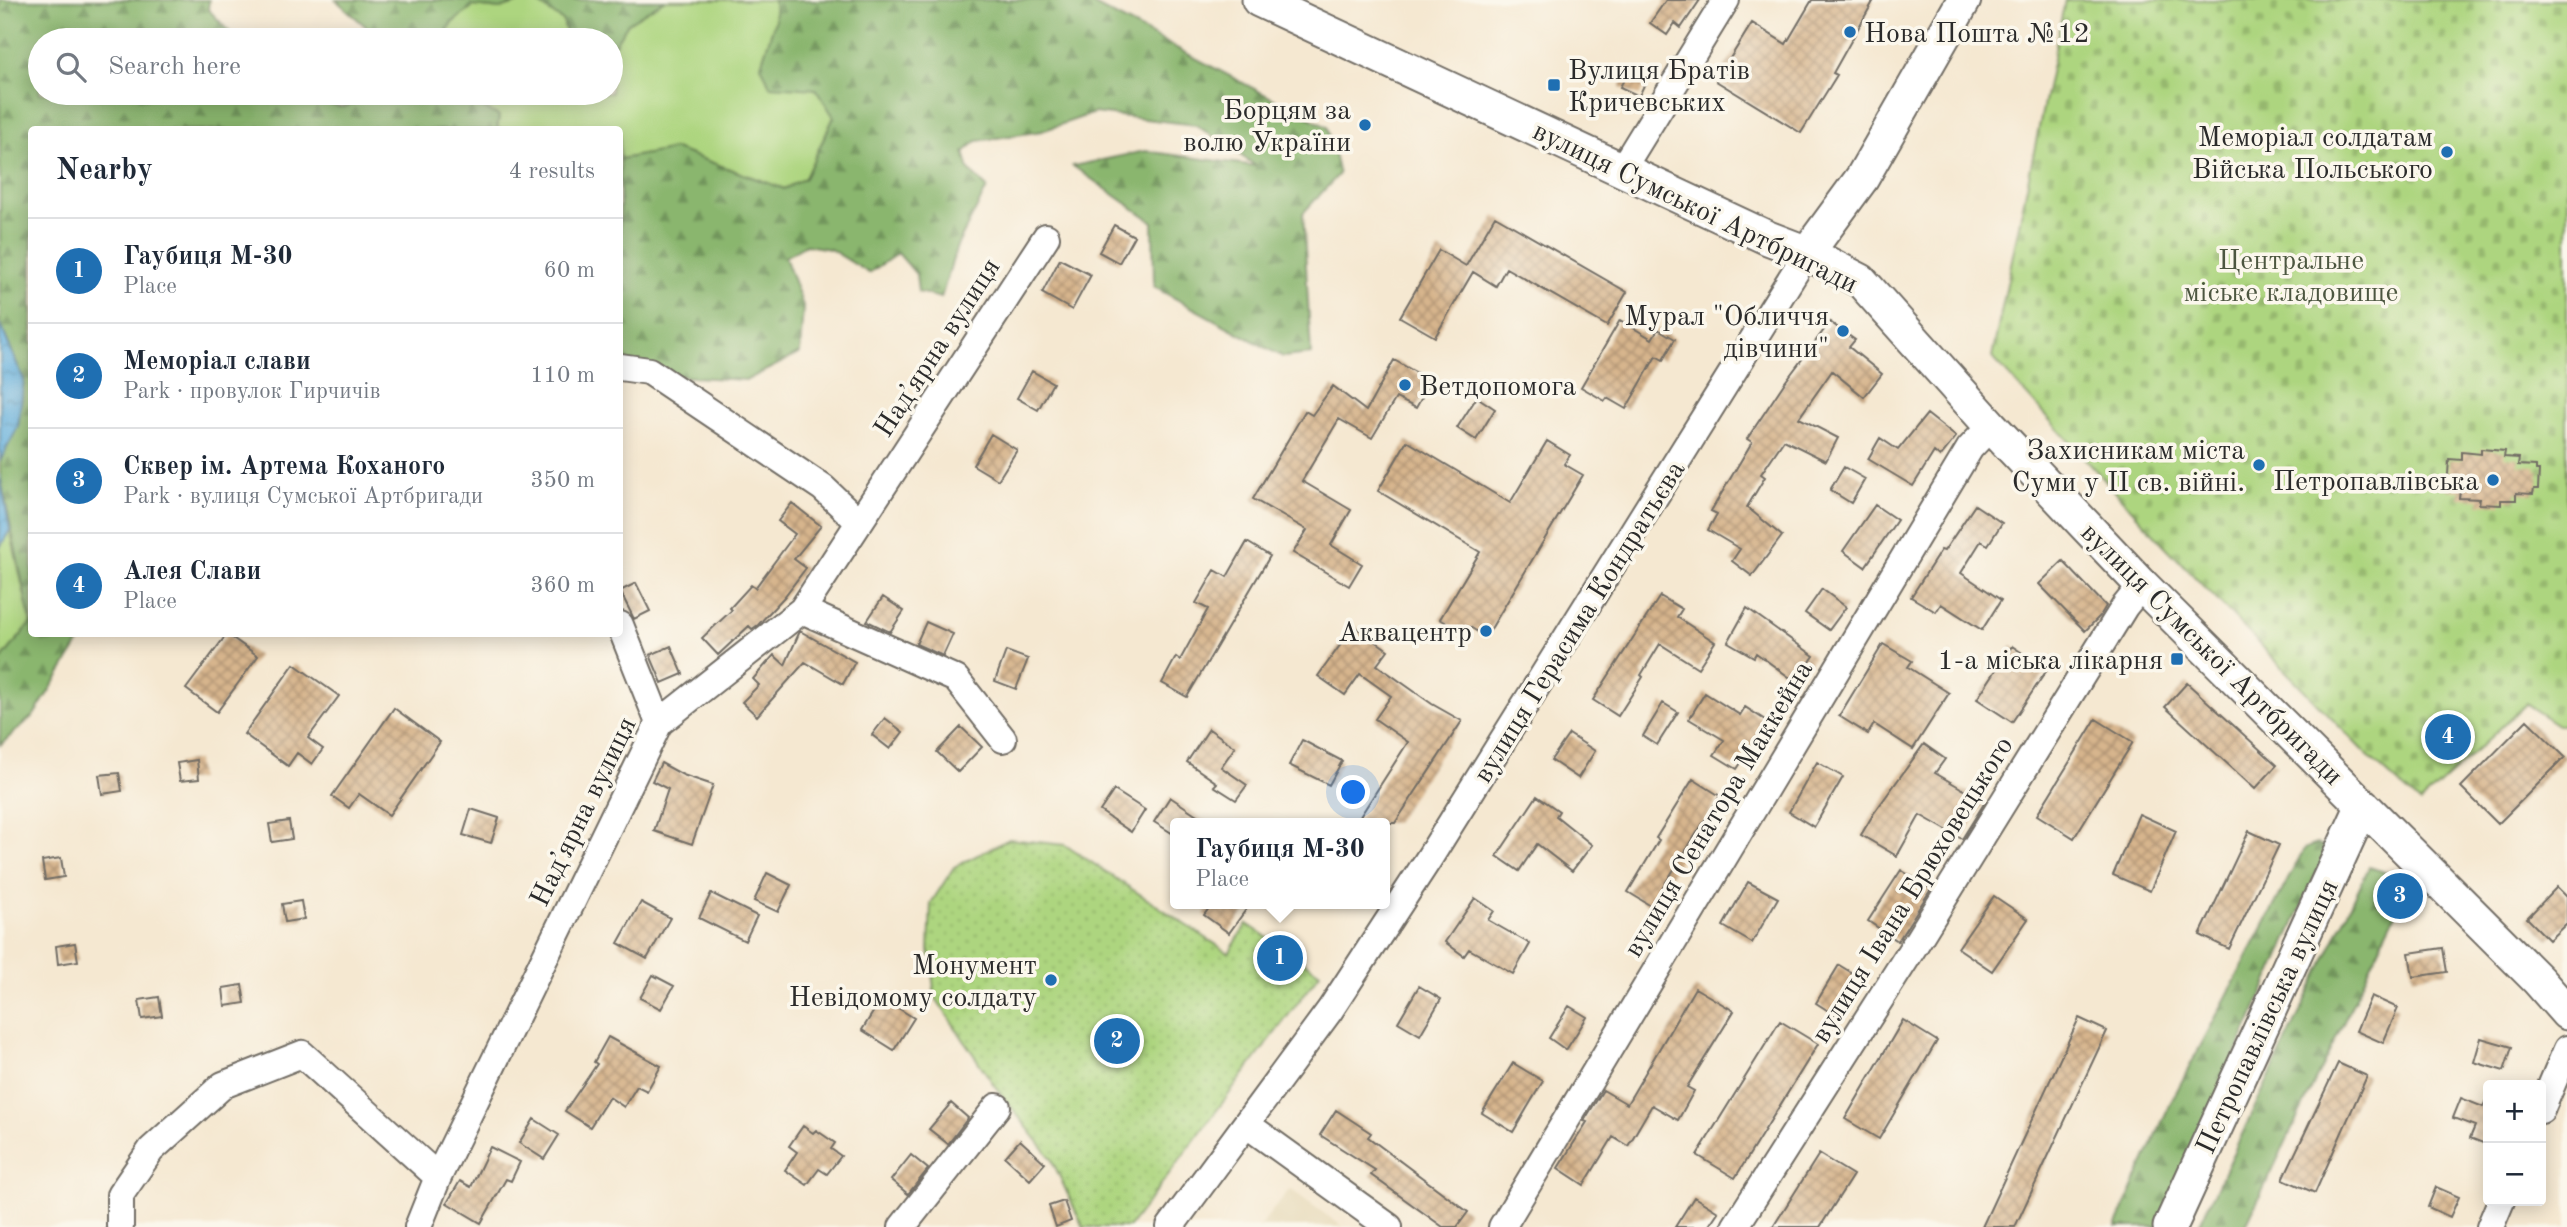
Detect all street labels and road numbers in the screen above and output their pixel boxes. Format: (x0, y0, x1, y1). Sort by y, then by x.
street label: вулиця Сумської Артбригади (1528, 118, 1861, 300)
street label: Надʼярна вулиця (870, 254, 1007, 443)
street label: вулиця Герасима Кондратьєва (1470, 457, 1692, 789)
street label: вулиця Сумської Артбригади (2075, 519, 2347, 791)
street label: вулиця Сенатора Маккейна (1620, 656, 1819, 963)
street label: Надʼярна вулиця (527, 713, 643, 912)
street label: вулиця Івана Брюховецького (1808, 733, 2019, 1048)
street label: Петропавлівська вулиця (2193, 876, 2345, 1159)

